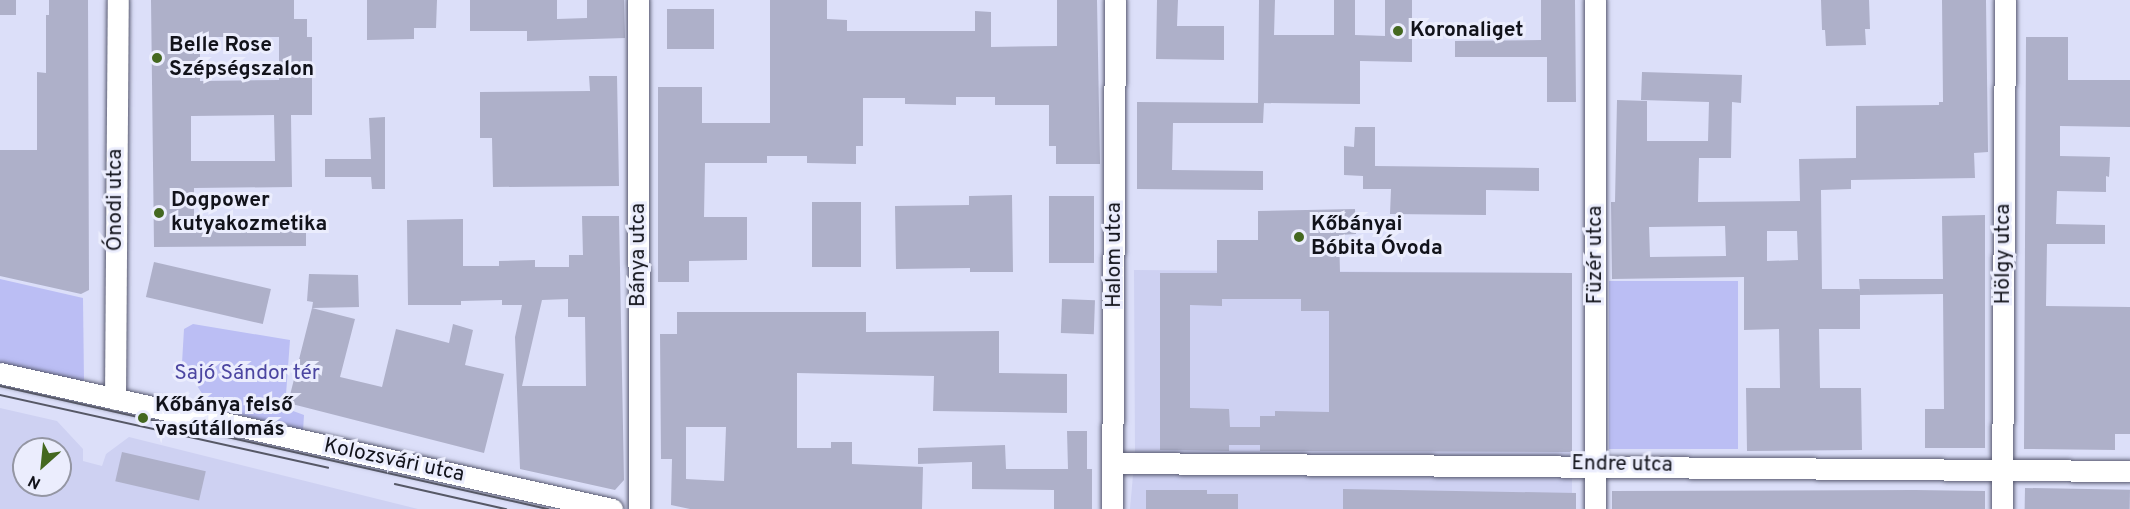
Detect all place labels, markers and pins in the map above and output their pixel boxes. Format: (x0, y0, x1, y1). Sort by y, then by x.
place label: Koronaliget (1410, 18, 1524, 44)
marker: Koronaliget (1391, 24, 1405, 38)
place label: Belle Rose Szépségszalon (169, 33, 314, 83)
marker: Belle Rose Szépségszalon (150, 51, 164, 65)
place label: Dogpower kutyakozmetika (171, 188, 327, 238)
marker: Dogpower kutyakozmetika (152, 206, 166, 220)
place label: Kőbányai Bóbita Óvoda (1311, 212, 1443, 262)
marker: Kőbányai Bóbita Óvoda (1292, 230, 1306, 244)
place label: Kőbánya felső vasútállomás (155, 393, 293, 443)
marker: Kőbánya felső vasútállomás (136, 411, 150, 425)

